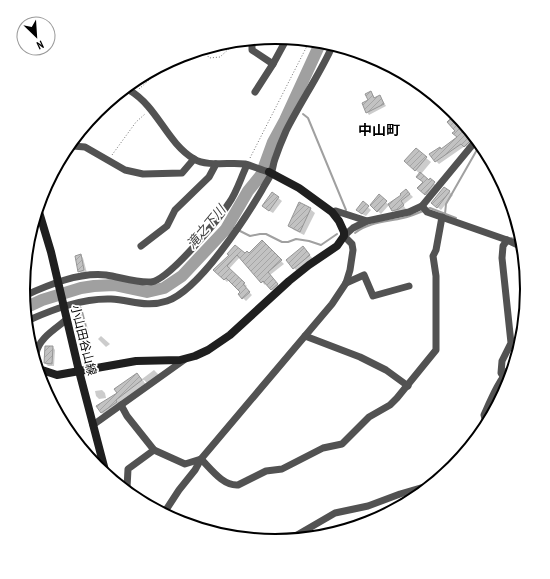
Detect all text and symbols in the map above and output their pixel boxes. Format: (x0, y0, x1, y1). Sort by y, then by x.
north arrow (16, 16, 56, 56)
text: N (35, 37, 46, 53)
district label: 中山町 (358, 121, 400, 139)
water label: 滝之下川 (183, 200, 231, 252)
street label: 小山田谷山線 (68, 303, 100, 377)

